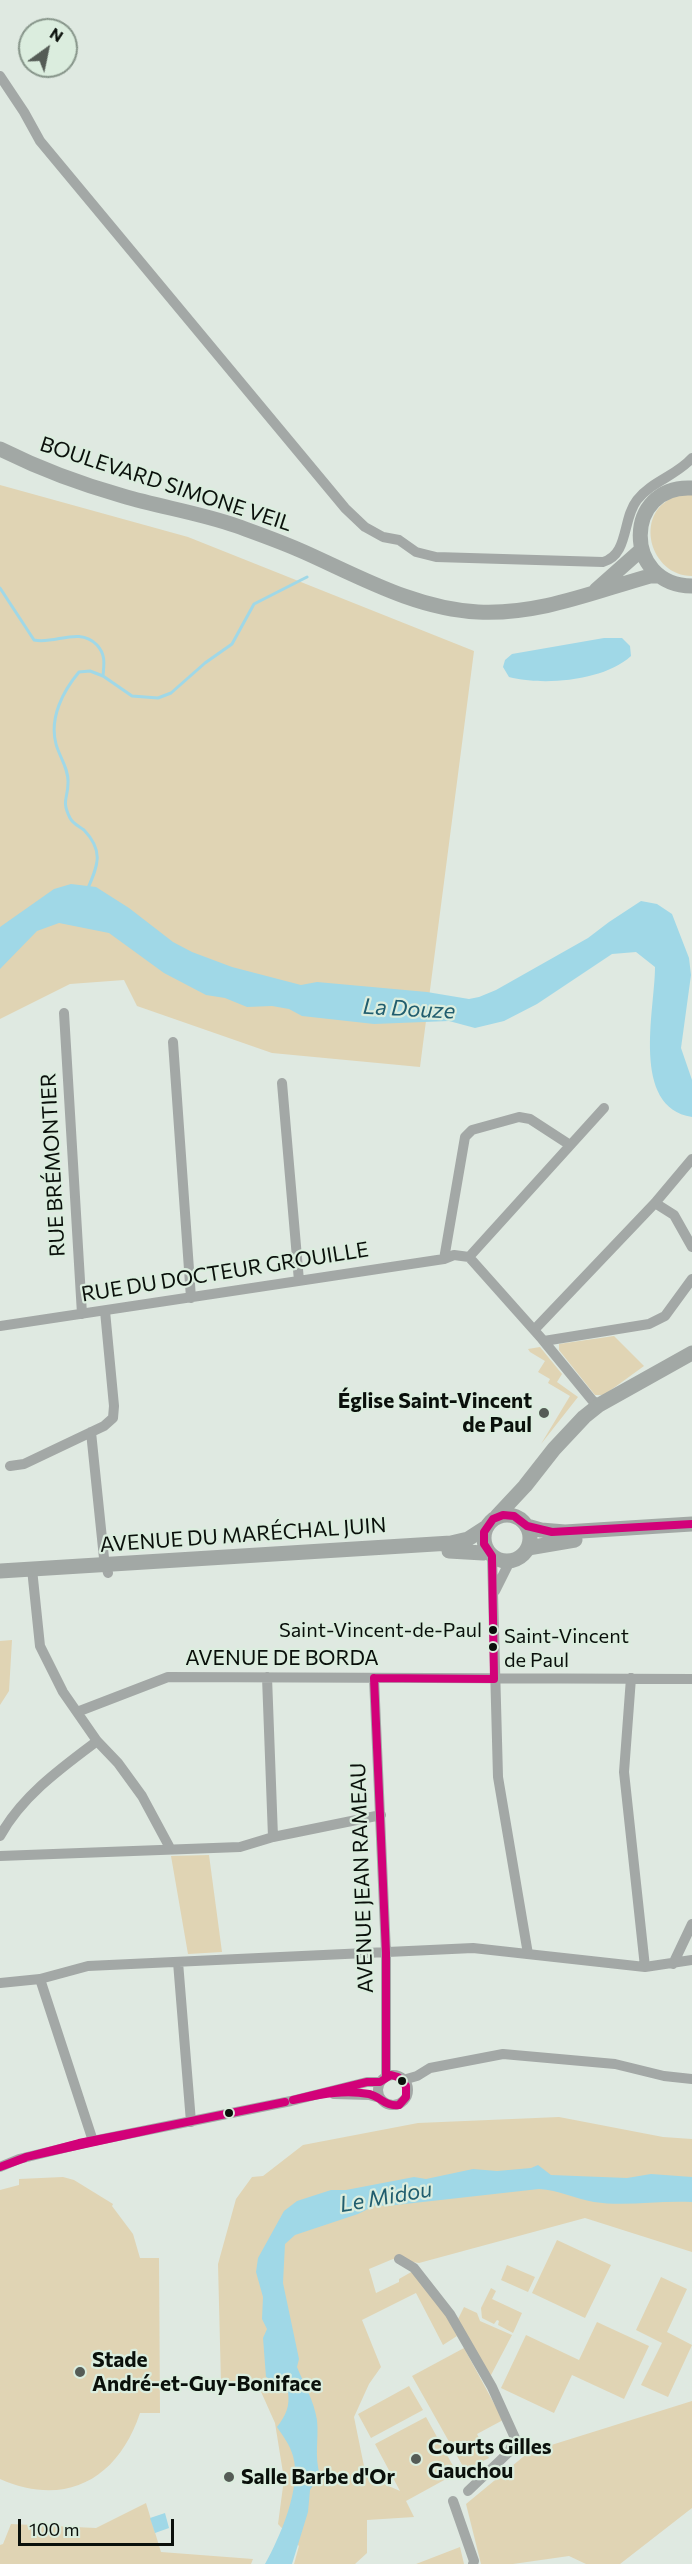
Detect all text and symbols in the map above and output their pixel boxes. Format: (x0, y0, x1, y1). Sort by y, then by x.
north arrow (18, 18, 78, 78)
text: N (47, 23, 67, 45)
street label: BOULEVARD SIMONE VEIL (37, 431, 295, 537)
water label: La Douze (362, 993, 456, 1025)
street label: RUE BRÉMONTIER (36, 1072, 70, 1258)
street label: RUE DU DOCTEUR GROUILLE (79, 1237, 371, 1307)
place label: Église Saint-Vincent de Paul (338, 1388, 532, 1438)
marker: Église Saint-Vincent de Paul (537, 1406, 551, 1420)
street label: AVENUE DU MARÉCHAL JUIN (99, 1512, 387, 1558)
place label: Saint-Vincent-de-Paul (279, 1618, 482, 1642)
marker: Saint-Vincent-de-Paul (487, 1624, 499, 1636)
place label: Saint-Vincent de Paul (504, 1624, 629, 1671)
marker: Saint-Vincent de Paul (487, 1641, 499, 1653)
street label: AVENUE DE BORDA (185, 1645, 379, 1671)
street label: AVENUE JEAN RAMEAU (345, 1762, 379, 1994)
unlabelled marker (396, 2075, 408, 2087)
unlabelled marker (223, 2107, 235, 2119)
water label: Le Midou (338, 2176, 434, 2218)
place label: Stade André-et-Guy-Boniface (92, 2347, 322, 2397)
marker: Stade André-et-Guy-Boniface (73, 2365, 87, 2379)
place label: Courts Gilles Gauchou (428, 2434, 552, 2484)
marker: Courts Gilles Gauchou (409, 2452, 423, 2466)
place label: Salle Barbe d'Or (241, 2464, 395, 2490)
marker: Salle Barbe d'Or (222, 2470, 236, 2484)
scale bar (21, 2507, 177, 2545)
text: 100 m (29, 2518, 79, 2540)

